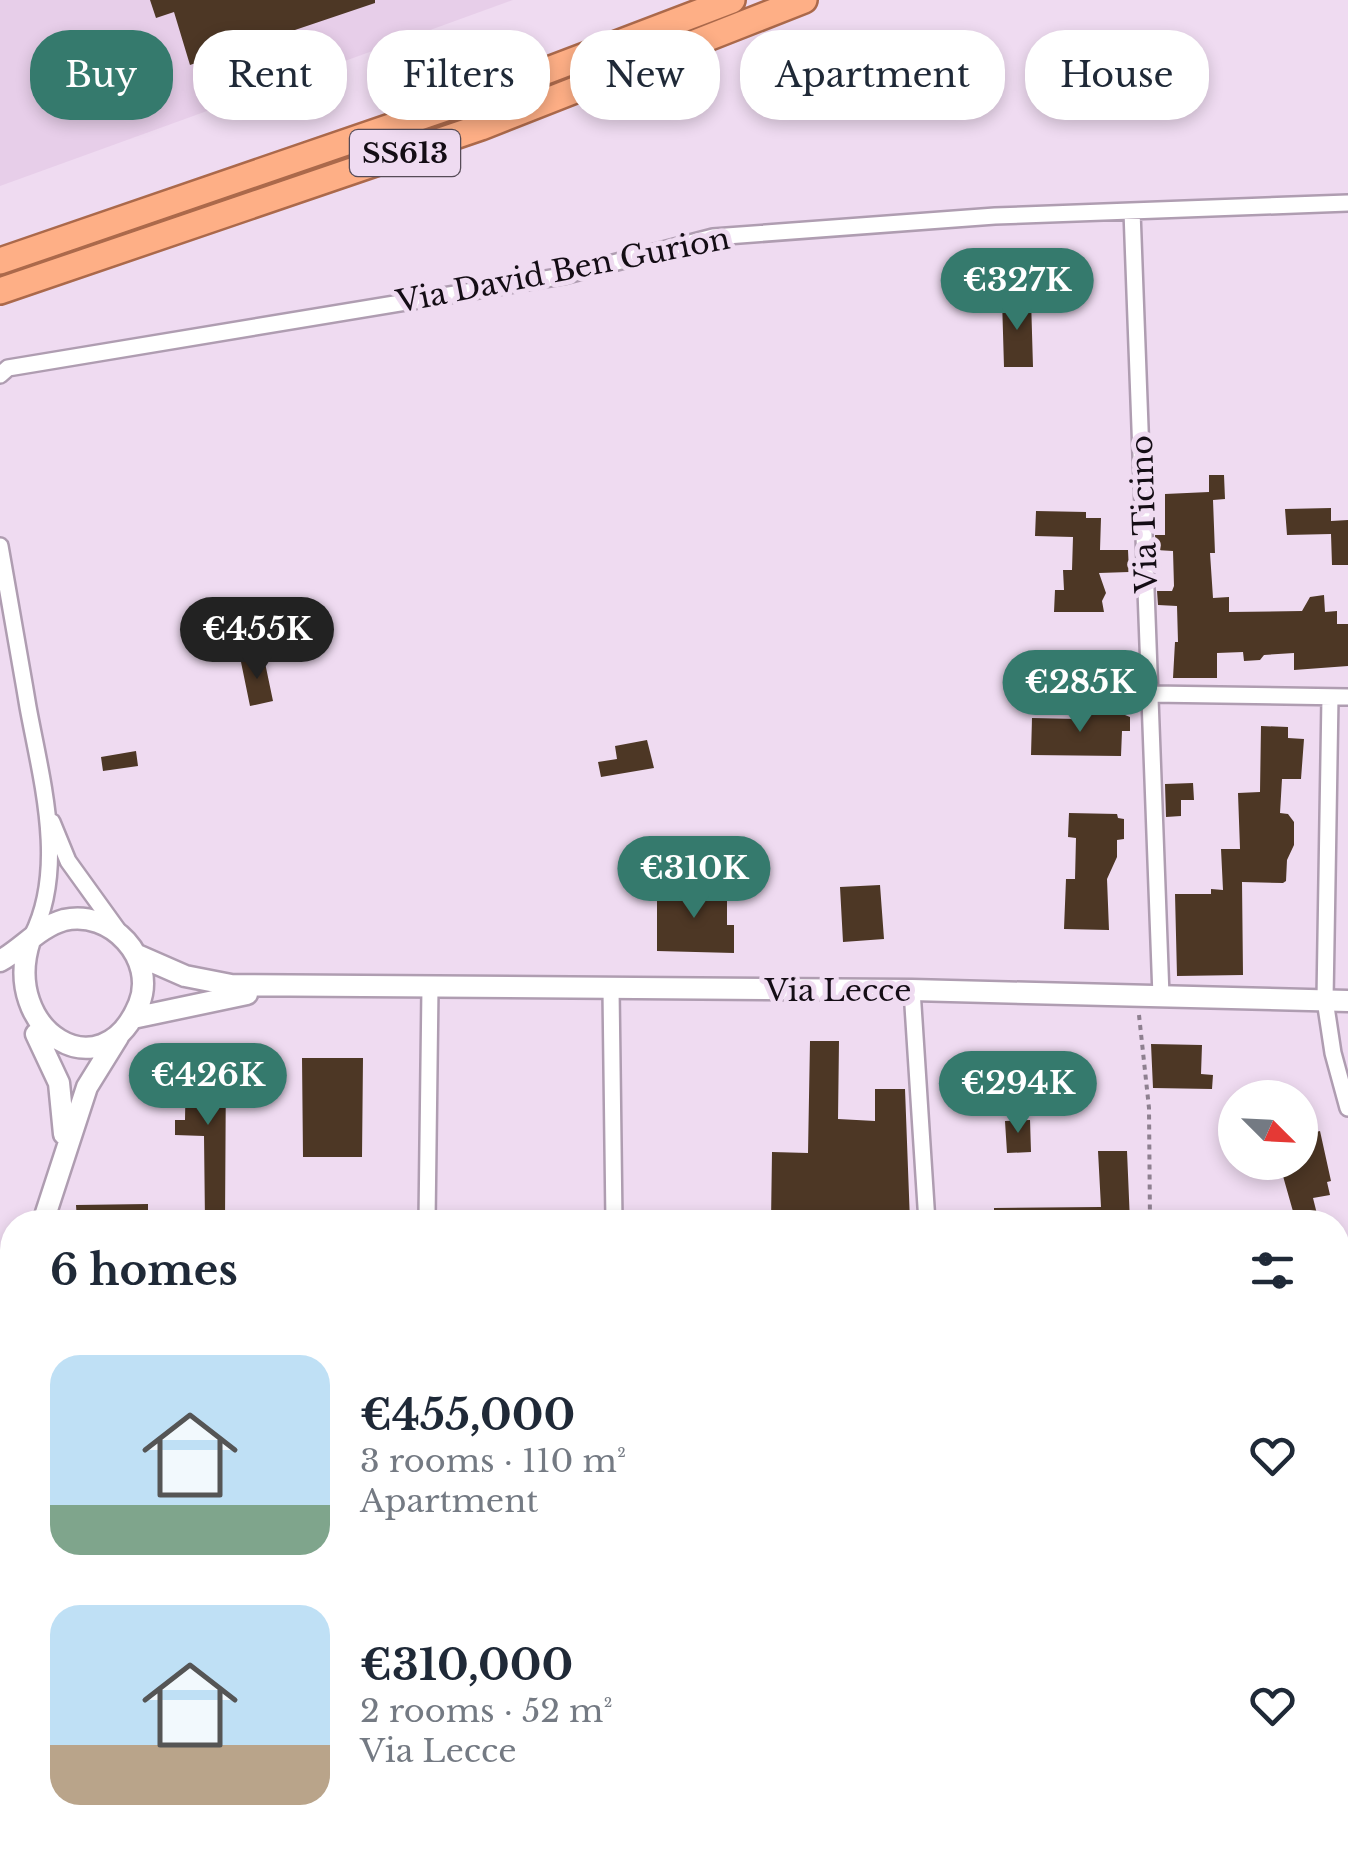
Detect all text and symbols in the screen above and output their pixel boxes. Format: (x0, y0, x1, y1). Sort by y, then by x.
chip: Buy (30, 30, 173, 120)
chip: Rent (193, 30, 347, 120)
chip: Filters (367, 30, 550, 120)
chip: New (570, 30, 720, 120)
chip: Apartment (740, 30, 1005, 120)
chip: House (1025, 30, 1209, 120)
road number: SS613 (350, 130, 460, 176)
street label: Via David Ben Gurion (392, 220, 733, 321)
pin: €327K (947, 248, 1087, 333)
text: €327K (963, 260, 1071, 300)
street label: Via Ticino (1123, 435, 1165, 594)
pin: €455K (187, 597, 327, 682)
text: €455K (202, 609, 312, 649)
pin: €285K (1010, 650, 1150, 735)
text: €285K (1025, 662, 1135, 702)
pin: €310K (624, 836, 764, 921)
text: €310K (639, 848, 749, 888)
street label: Via Lecce (764, 972, 911, 1009)
pin: €426K (138, 1043, 278, 1128)
pin: €294K (948, 1051, 1088, 1136)
text: €426K (151, 1055, 265, 1095)
text: €294K (961, 1063, 1075, 1103)
north arrow (1218, 1080, 1318, 1180)
map controls (1218, 1080, 1318, 1180)
icon: filters (1245, 1243, 1300, 1298)
text: 6 homes (50, 1244, 238, 1296)
text: €455,000 (360, 1389, 575, 1441)
icon: home (130, 1395, 250, 1515)
icon: heart (1245, 1428, 1300, 1483)
text: 3 rooms · 110 m² (360, 1441, 626, 1481)
text: Apartment (360, 1481, 538, 1521)
text: €310,000 (360, 1639, 573, 1691)
icon: home (130, 1645, 250, 1765)
icon: heart (1245, 1678, 1300, 1733)
text: 2 rooms · 52 m² (360, 1691, 613, 1731)
text: Via Lecce (360, 1731, 517, 1771)

